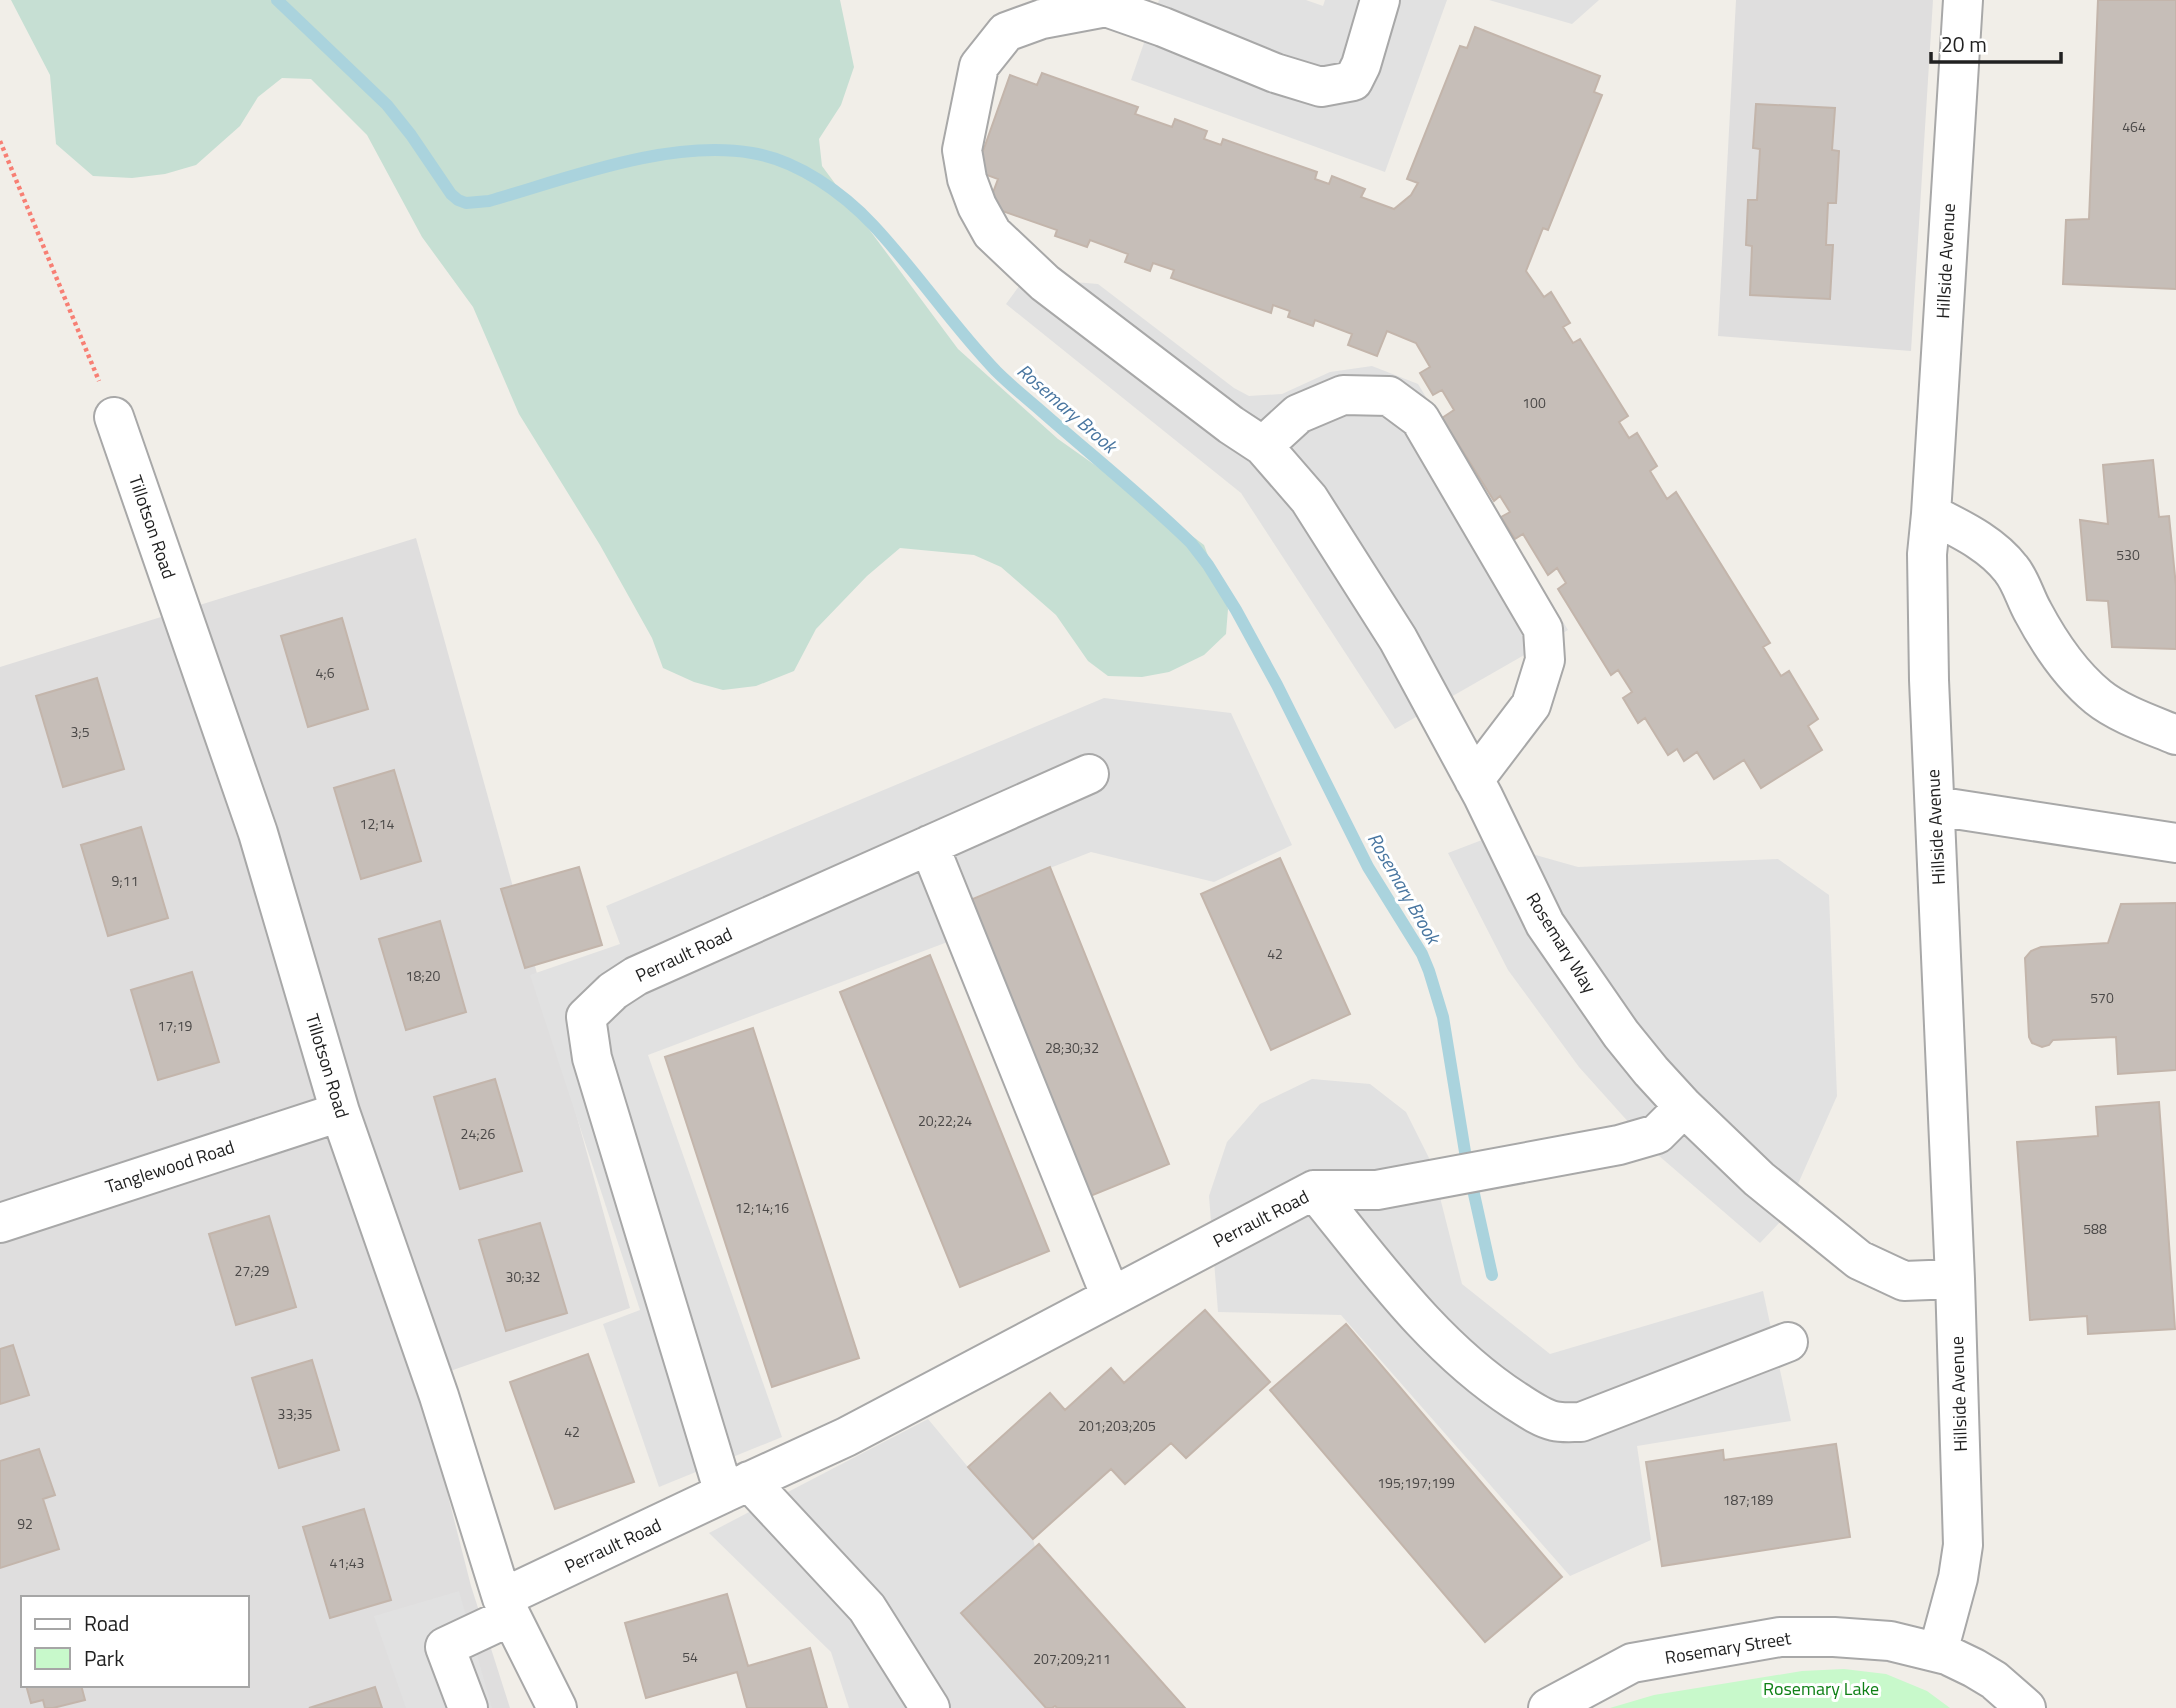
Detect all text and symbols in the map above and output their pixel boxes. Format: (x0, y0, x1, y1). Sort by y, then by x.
scale bar (1931, 21, 2060, 65)
text: 20 m (1941, 28, 1987, 60)
house number: 464 (2122, 116, 2146, 137)
street label: Hillside Avenue (1929, 203, 1962, 319)
water label: Rosemary Brook (1011, 356, 1126, 461)
house number: 100 (1522, 392, 1546, 413)
street label: Tillotson Road (122, 471, 183, 582)
house number: 530 (2116, 544, 2140, 565)
house number: 4;6 (315, 662, 335, 683)
house number: 3;5 (70, 721, 90, 742)
street label: Hillside Avenue (1919, 769, 1952, 885)
house number: 12;14 (360, 813, 395, 834)
water label: Rosemary Brook (1361, 827, 1449, 951)
house number: 9;11 (112, 870, 139, 891)
street label: Rosemary Way (1520, 887, 1603, 999)
street label: Perrault Road (631, 920, 737, 989)
house number: 42 (1267, 943, 1283, 964)
house number: 18;20 (406, 965, 441, 986)
house number: 570 (2090, 987, 2114, 1008)
street label: Tillotson Road (299, 1010, 356, 1121)
house number: 17;19 (158, 1015, 193, 1036)
house number: 28;30;32 (1045, 1037, 1099, 1058)
house number: 20;22;24 (918, 1110, 972, 1131)
house number: 24;26 (461, 1123, 496, 1144)
street label: Tanglewood Road (102, 1133, 238, 1200)
street label: Perrault Road (1208, 1183, 1313, 1254)
house number: 12;14;16 (735, 1197, 789, 1218)
house number: 588 (2083, 1218, 2107, 1239)
house number: 27;29 (235, 1260, 270, 1281)
house number: 30;32 (506, 1266, 540, 1287)
street label: Hillside Avenue (1943, 1336, 1974, 1452)
house number: 33;35 (278, 1403, 313, 1424)
house number: 201;203;205 (1078, 1415, 1156, 1436)
house number: 42 (564, 1421, 580, 1442)
house number: 195;197;199 (1377, 1472, 1455, 1493)
house number: 187;189 (1723, 1489, 1773, 1510)
street label: Perrault Road (560, 1511, 666, 1580)
house number: 92 (17, 1513, 33, 1534)
house number: 41;43 (330, 1552, 364, 1573)
legend (21, 1596, 248, 1687)
text: Road (84, 1607, 129, 1639)
street label: Rosemary Street (1663, 1624, 1794, 1671)
text: Park (84, 1642, 124, 1674)
house number: 54 (682, 1646, 698, 1667)
house number: 207;209;211 (1033, 1648, 1111, 1669)
park label: Rosemary Lake (1763, 1675, 1879, 1702)

